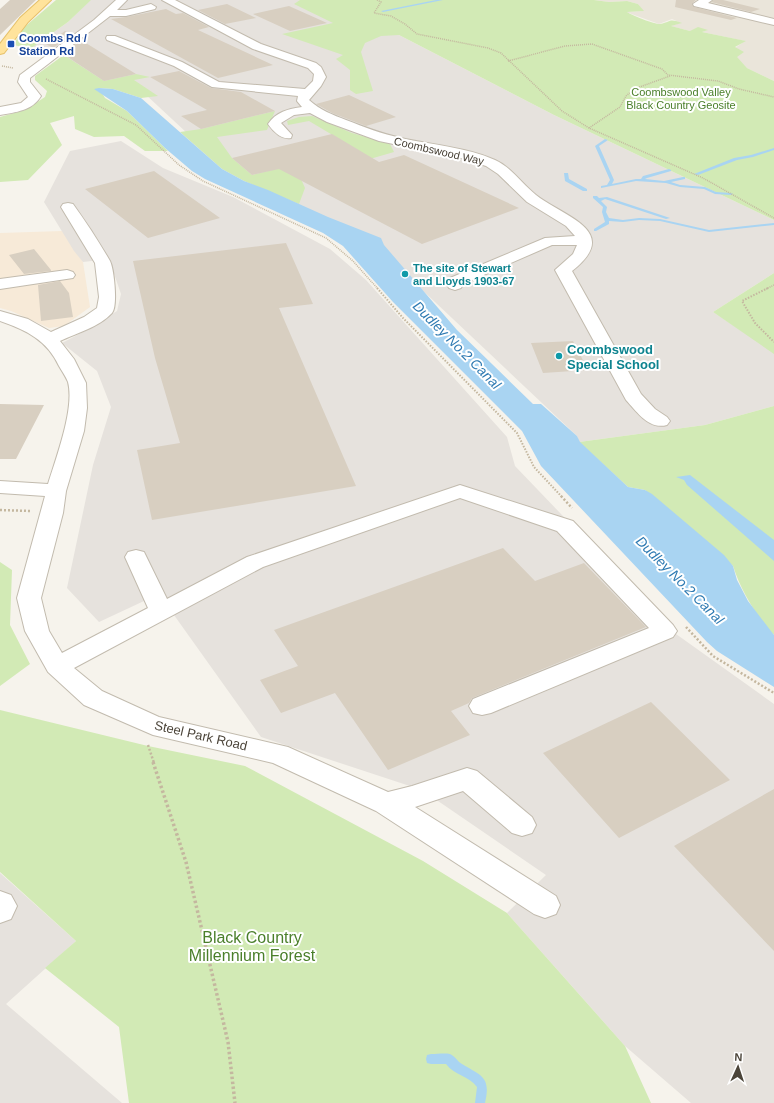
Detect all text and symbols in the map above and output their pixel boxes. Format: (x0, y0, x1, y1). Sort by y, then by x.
place label: Coombs Rd / Station Rd (19, 32, 87, 57)
marker: Coombs Rd / Station Rd (6, 39, 16, 49)
park label: Coombswood Valley Black Country Geosite (626, 86, 736, 111)
street label: Coombswood Way (393, 135, 486, 167)
place label: The site of Stewart and Lloyds 1903-67 (413, 262, 515, 287)
marker: The site of Stewart and Lloyds 1903-67 (400, 269, 410, 279)
water label: Dudley No.2 Canal (410, 298, 505, 393)
place label: Coombswood Special School (567, 342, 659, 372)
marker: Coombswood Special School (554, 351, 564, 361)
water label: Dudley No.2 Canal (633, 533, 728, 628)
street label: Steel Park Road (153, 718, 249, 753)
park label: Black Country Millennium Forest (189, 929, 316, 964)
north arrow (718, 1047, 758, 1087)
text: N (734, 1051, 743, 1063)

